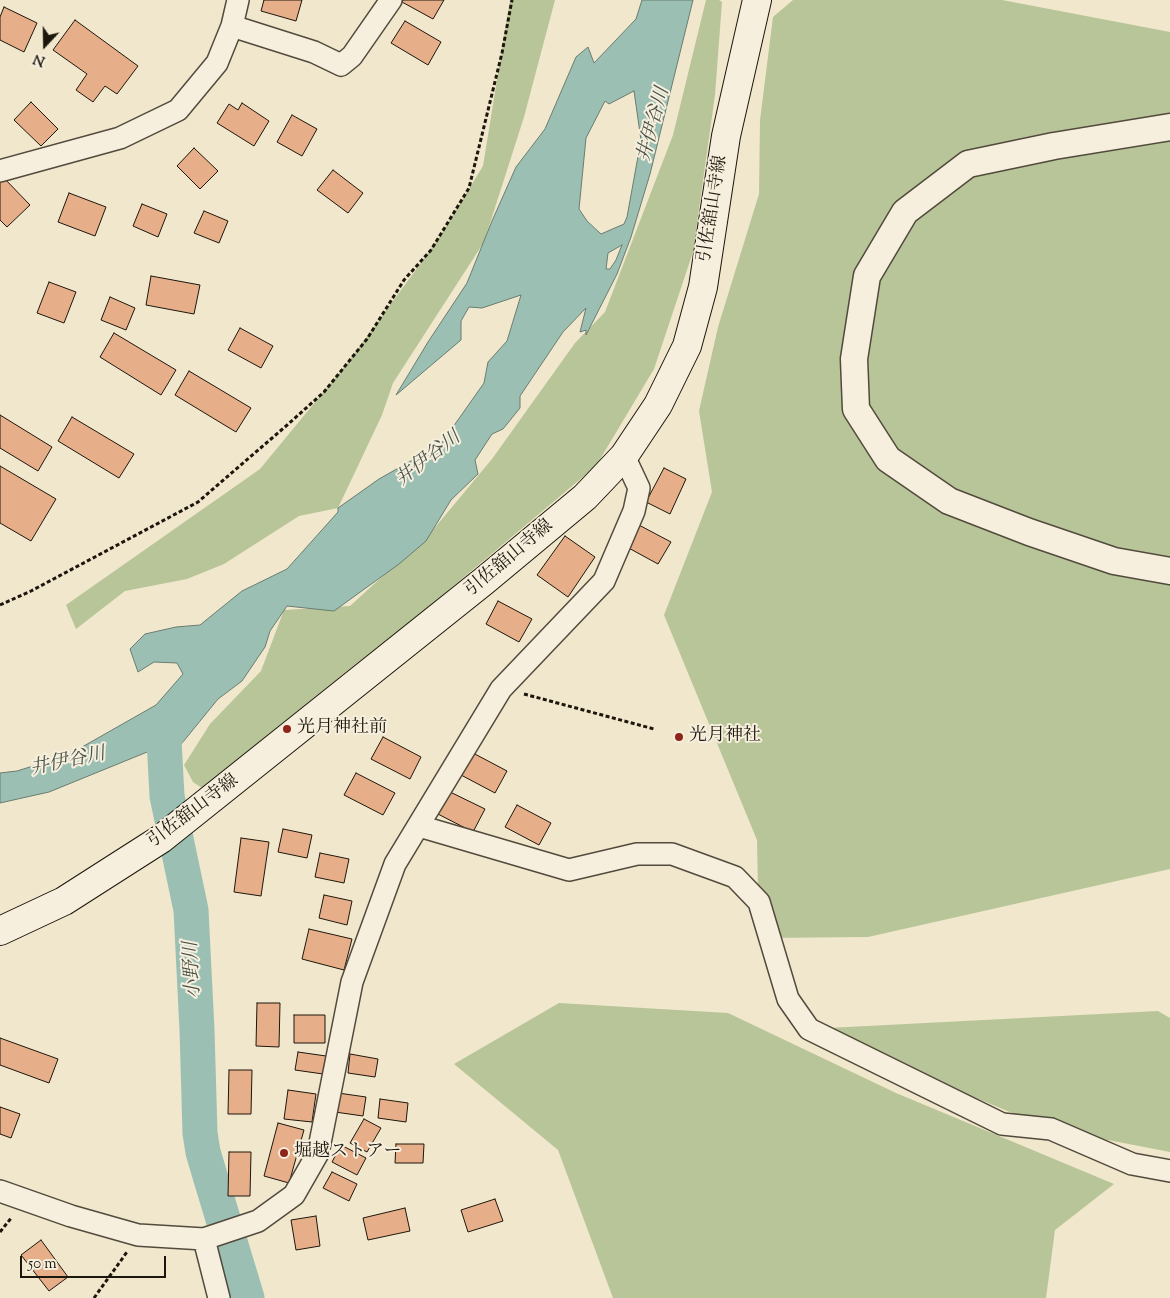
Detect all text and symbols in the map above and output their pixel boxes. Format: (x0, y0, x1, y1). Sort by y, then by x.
north arrow (20, 20, 70, 70)
text: N (31, 48, 48, 70)
water label: 井伊谷川 (634, 85, 676, 165)
street label: 引佐舘山寺線 (695, 154, 733, 264)
water label: 井伊谷川 (392, 428, 466, 492)
street label: 引佐舘山寺線 (462, 516, 558, 602)
place label: 光月神社前 (297, 718, 387, 740)
marker: 光月神社前 (281, 723, 293, 735)
place label: 光月神社 (689, 726, 761, 748)
marker: 光月神社 (673, 731, 685, 743)
water label: 井伊谷川 (28, 744, 108, 782)
street label: 引佐舘山寺線 (144, 771, 244, 853)
water label: 小野川 (181, 941, 207, 999)
place label: 堀越ストアー (294, 1142, 401, 1164)
marker: 堀越ストアー (278, 1147, 290, 1159)
scale bar (22, 1246, 169, 1278)
text: 50 m (28, 1254, 57, 1275)

